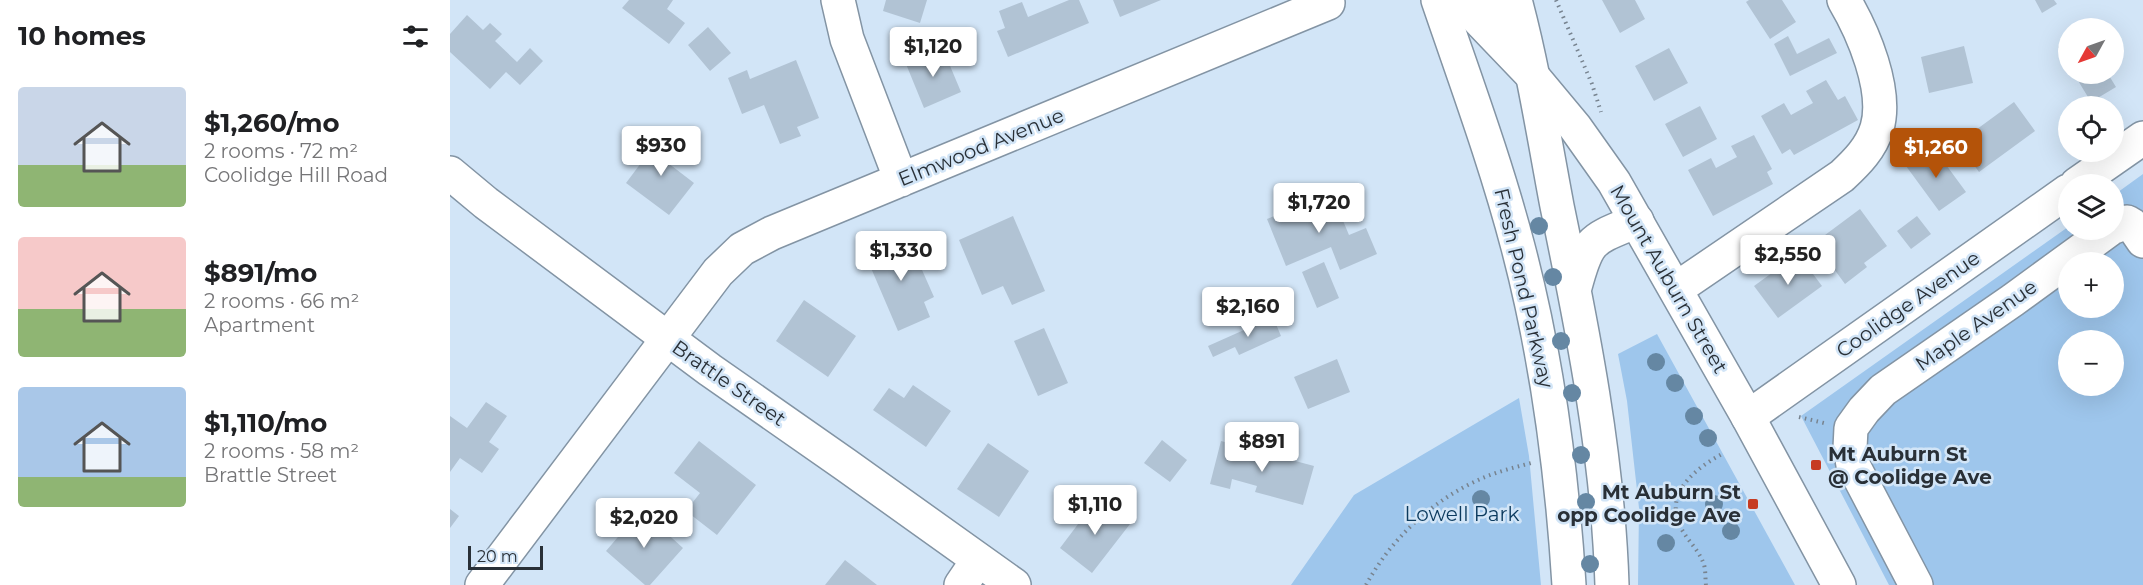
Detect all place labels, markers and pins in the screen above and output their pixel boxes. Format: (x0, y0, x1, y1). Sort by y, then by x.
pin: $1,120 (884, 27, 982, 78)
pin: $930 (625, 126, 697, 177)
pin: $1,260 (1887, 128, 1985, 179)
pin: $1,720 (1270, 183, 1368, 234)
pin: $1,330 (852, 231, 950, 282)
pin: $2,550 (1739, 235, 1837, 286)
pin: $2,160 (1199, 287, 1297, 338)
pin: $891 (1226, 422, 1298, 473)
place label: Mt Auburn St @ Coolidge Ave (1828, 442, 1992, 489)
marker: Mt Auburn St @ Coolidge Ave (1809, 458, 1823, 472)
place label: Mt Auburn St opp Coolidge Ave (1557, 480, 1741, 527)
pin: $1,110 (1046, 485, 1144, 536)
marker: Mt Auburn St opp Coolidge Ave (1746, 497, 1760, 511)
pin: $2,020 (595, 498, 693, 549)

